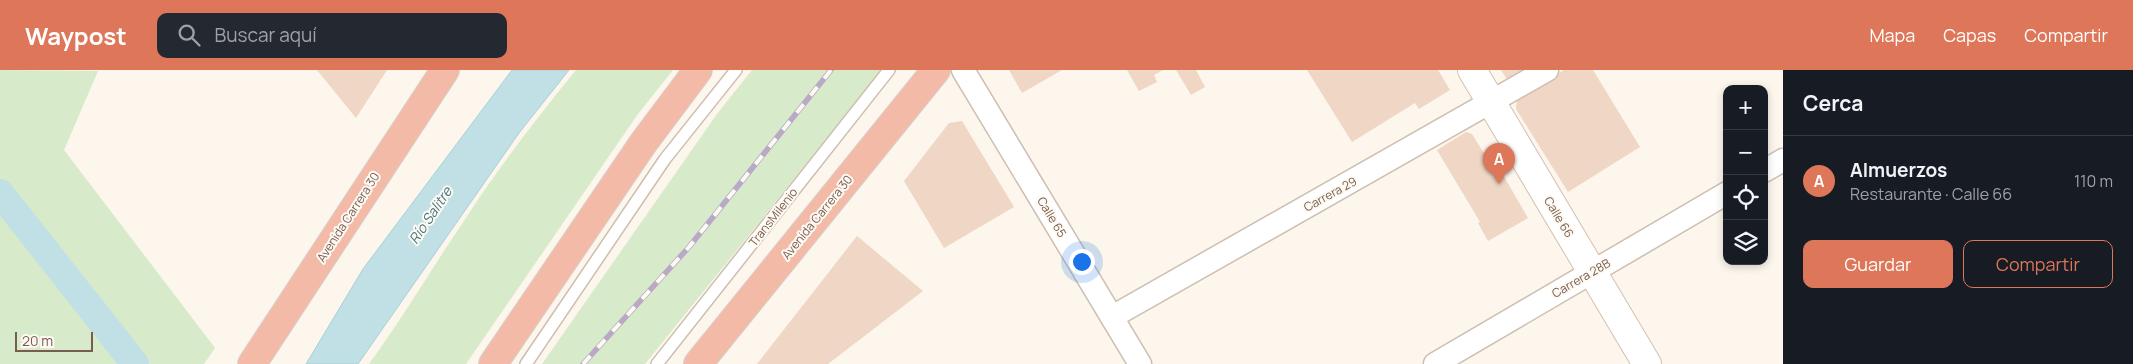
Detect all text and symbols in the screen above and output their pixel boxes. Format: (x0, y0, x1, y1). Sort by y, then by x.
search box (157, 13, 507, 58)
text: Waypost (25, 19, 127, 52)
icon: search (175, 21, 203, 49)
text: Buscar aquí (215, 22, 317, 48)
text: Mapa (1869, 23, 1915, 47)
text: Capas (1943, 23, 1996, 47)
text: Compartir (2024, 23, 2108, 47)
map controls (1723, 85, 1768, 265)
button: + (1723, 85, 1768, 130)
text: Cerca (1803, 89, 1863, 117)
button: − (1723, 130, 1768, 175)
pin: A (1483, 143, 1515, 184)
text: Almuerzos (1850, 157, 1947, 183)
street label: Avenida Carrera 30 (313, 169, 383, 265)
text: A (1814, 170, 1824, 192)
text: 110 m (2074, 170, 2113, 192)
street label: Avenida Carrera 30 (778, 171, 856, 263)
street label: Carrera 29 (1300, 172, 1360, 216)
button: locate (1723, 175, 1768, 220)
water label: Río Salitre (404, 182, 456, 247)
text: Restaurante · Calle 66 (1850, 183, 2012, 205)
street label: TransMilenio (745, 184, 801, 250)
street label: Calle 65 (1033, 193, 1071, 241)
street label: Calle 66 (1540, 193, 1578, 241)
button: layers (1723, 220, 1768, 265)
button: Guardar (1803, 240, 1953, 288)
button: Compartir (1963, 240, 2113, 288)
your location (1069, 249, 1095, 275)
street label: Carrera 28B (1549, 254, 1613, 302)
scale bar (15, 329, 92, 352)
text: 20 m (22, 331, 53, 350)

